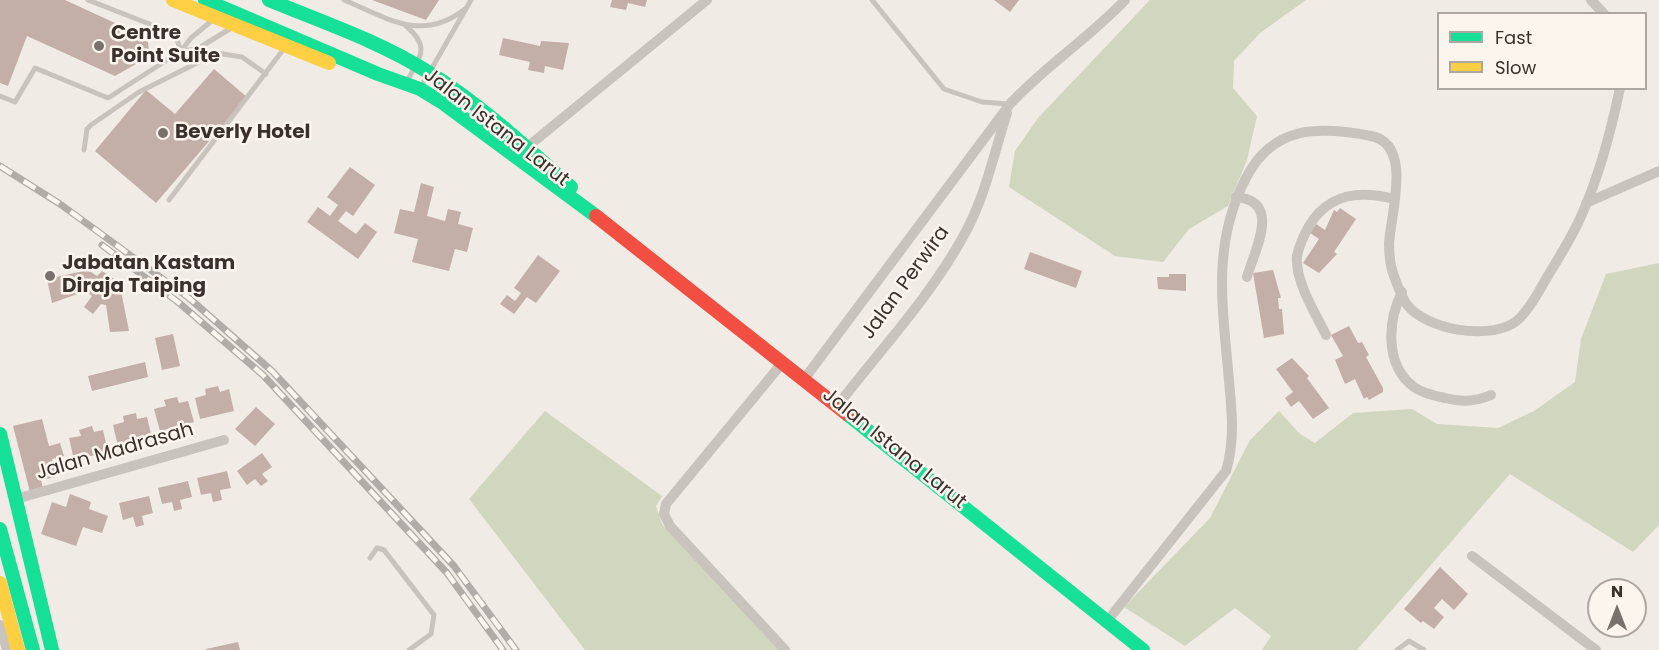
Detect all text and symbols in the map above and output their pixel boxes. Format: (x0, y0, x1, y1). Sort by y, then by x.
legend (1437, 12, 1647, 90)
place label: Centre Point Suite (111, 22, 220, 69)
text: Fast (1495, 25, 1532, 50)
marker: Centre Point Suite (92, 39, 106, 53)
text: Slow (1495, 55, 1536, 80)
street label: Jalan Istana Larut (418, 64, 574, 192)
place label: Beverly Hotel (175, 121, 310, 145)
marker: Beverly Hotel (156, 126, 170, 140)
street label: Jalan Perwira (857, 222, 955, 344)
place label: Jabatan Kastam Diraja Taiping (62, 252, 235, 299)
marker: Jabatan Kastam Diraja Taiping (43, 269, 57, 283)
street label: Jalan Istana Larut (817, 384, 971, 514)
street label: Jalan Madrasah (33, 418, 197, 486)
north arrow (1587, 578, 1647, 638)
text: N (1611, 580, 1623, 603)

